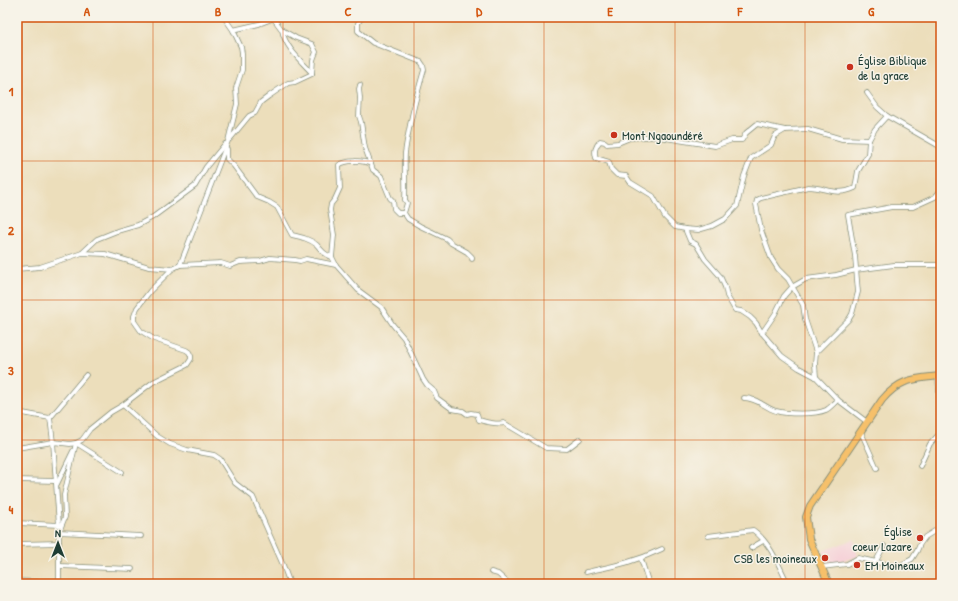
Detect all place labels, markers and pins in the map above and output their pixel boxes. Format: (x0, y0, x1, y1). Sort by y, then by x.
place label: Église Biblique de la grace (858, 51, 927, 84)
marker: Église Biblique de la grace (845, 62, 855, 72)
place label: Mont Ngaoundéré (622, 126, 703, 144)
marker: Mont Ngaoundéré (609, 130, 619, 140)
place label: Église coeur Lazare (853, 522, 912, 555)
marker: Église coeur Lazare (915, 533, 925, 543)
place label: CSB les moineaux (734, 549, 817, 567)
marker: CSB les moineaux (820, 553, 830, 563)
place label: EM Moineaux (865, 556, 925, 574)
marker: EM Moineaux (852, 560, 862, 570)

